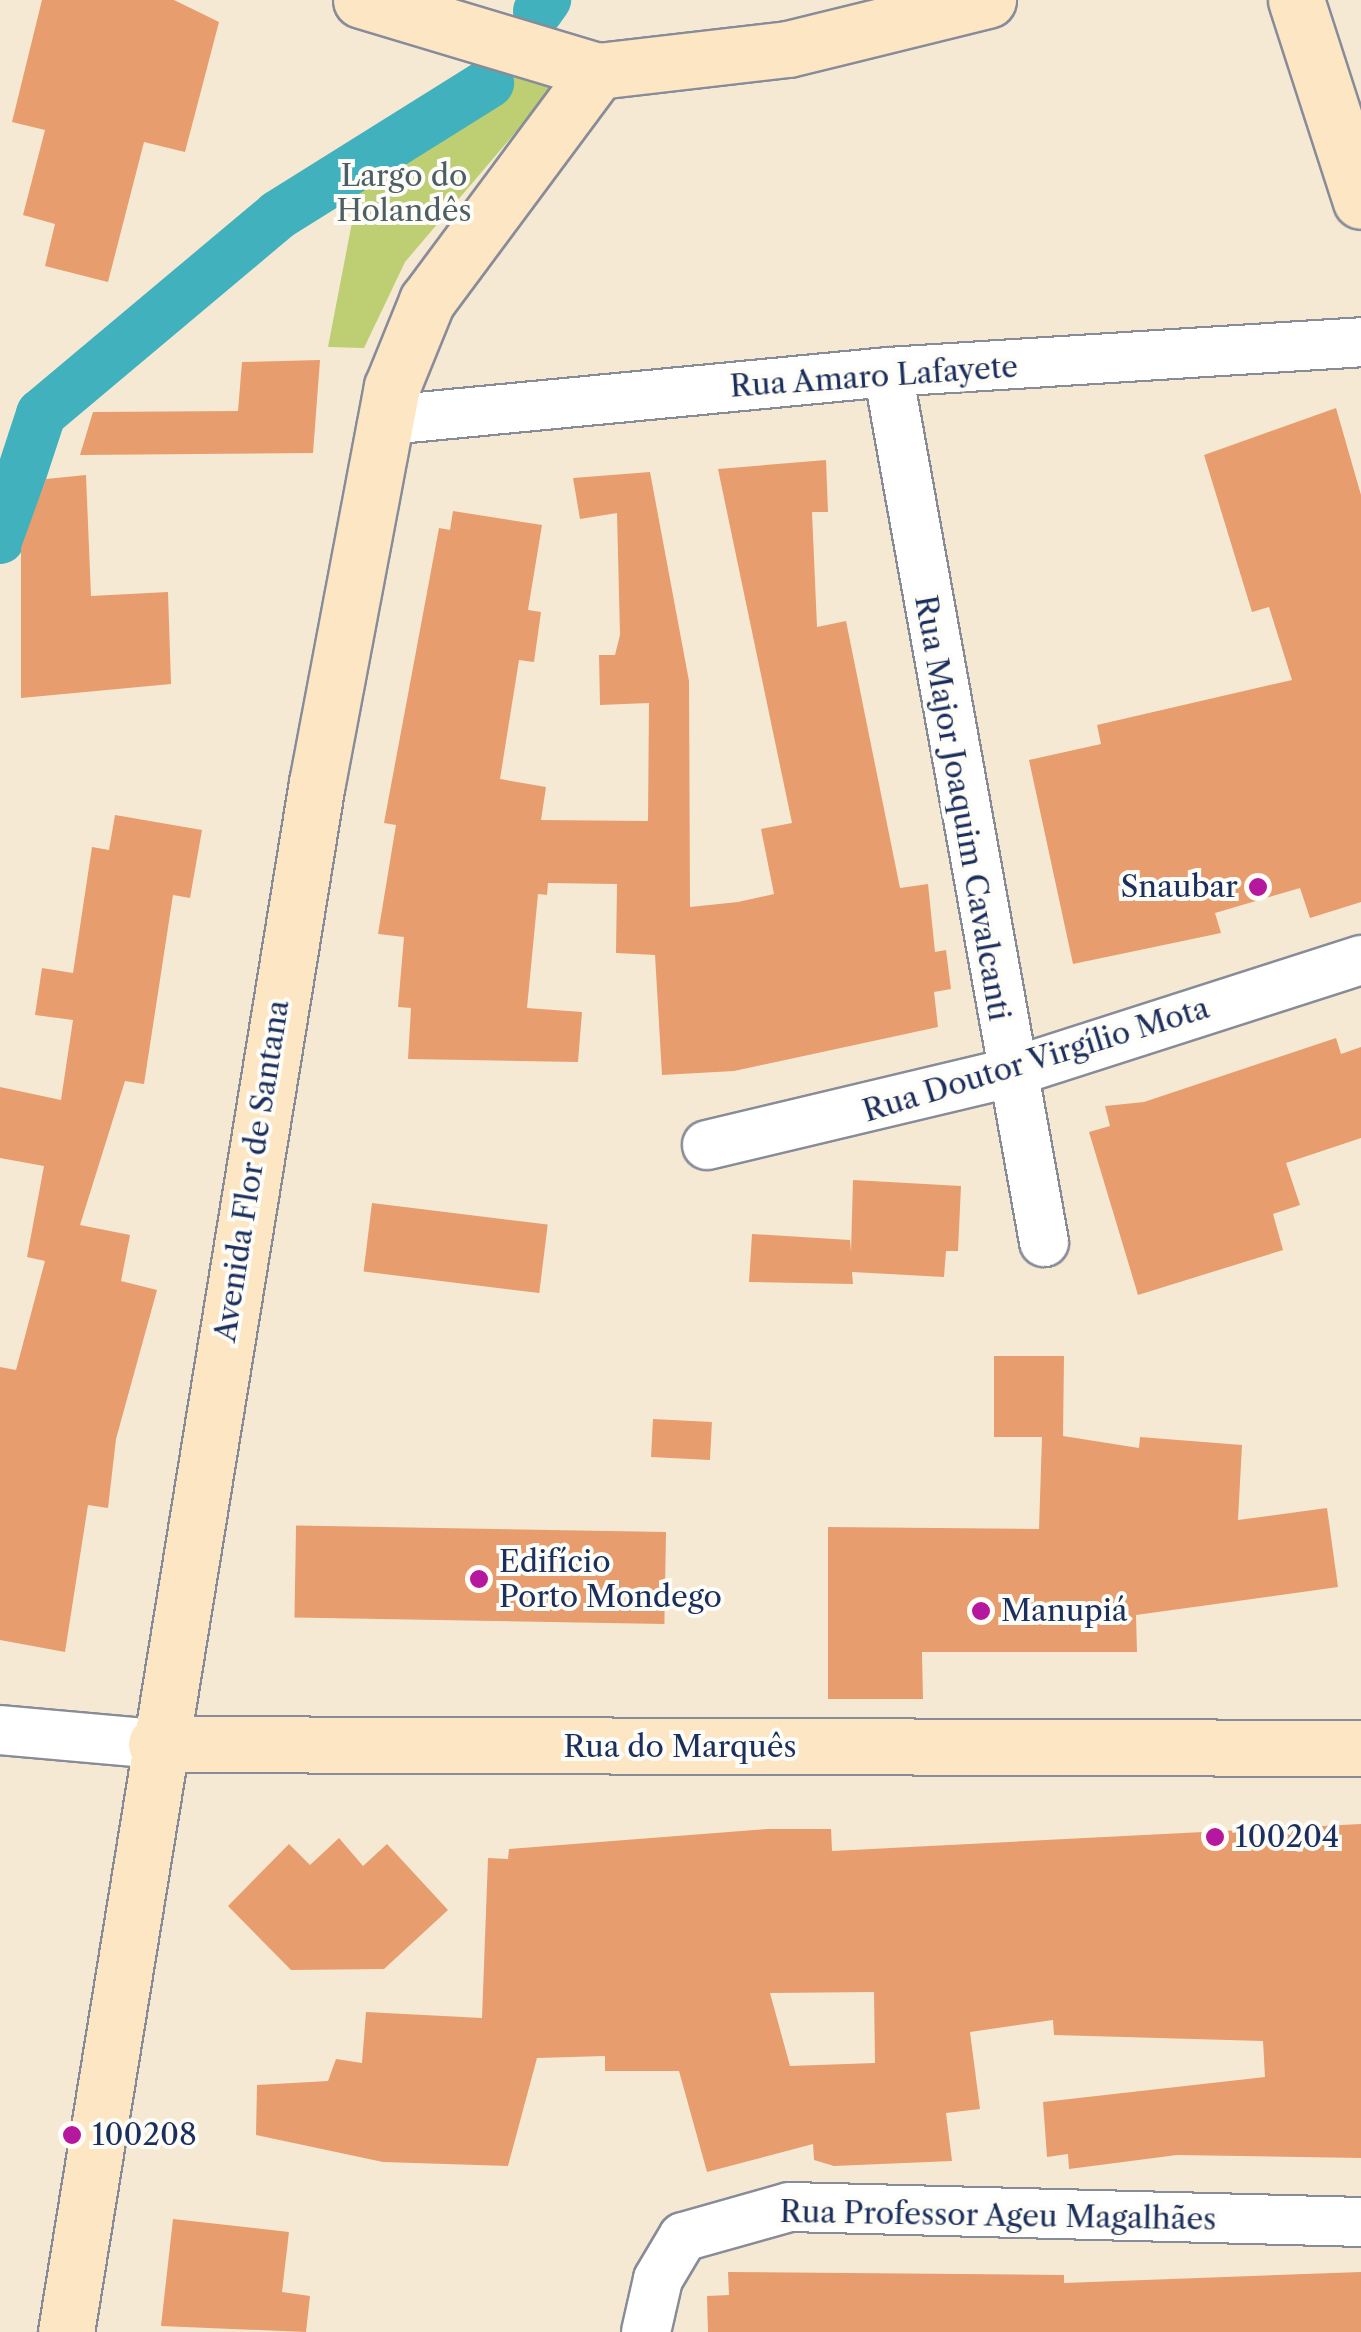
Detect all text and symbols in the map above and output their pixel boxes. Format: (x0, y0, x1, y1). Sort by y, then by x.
park label: Largo do Holandês (336, 158, 472, 228)
street label: Rua Amaro Lafayete (728, 349, 1020, 405)
street label: Rua Major Joaquim Cavalcanti (907, 592, 1017, 1024)
place label: Snaubar (1120, 869, 1238, 905)
marker: Snaubar (1247, 876, 1269, 898)
street label: Rua Doutor Virgílio Mota (858, 990, 1214, 1130)
street label: Avenida Flor de Santana (207, 997, 297, 1345)
place label: Edifício Porto Mondego (499, 1544, 722, 1614)
marker: Edifício Porto Mondego (468, 1568, 490, 1590)
place label: Manupiá (1001, 1593, 1128, 1629)
marker: Manupiá (970, 1600, 992, 1622)
street label: Rua do Marquês (563, 1729, 797, 1765)
place label: 100204 (1235, 1819, 1339, 1855)
marker: 100204 (1204, 1826, 1226, 1848)
place label: 100208 (92, 2117, 197, 2153)
marker: 100208 (61, 2124, 83, 2146)
street label: Rua Professor Ageu Magalhães (778, 2194, 1218, 2238)

